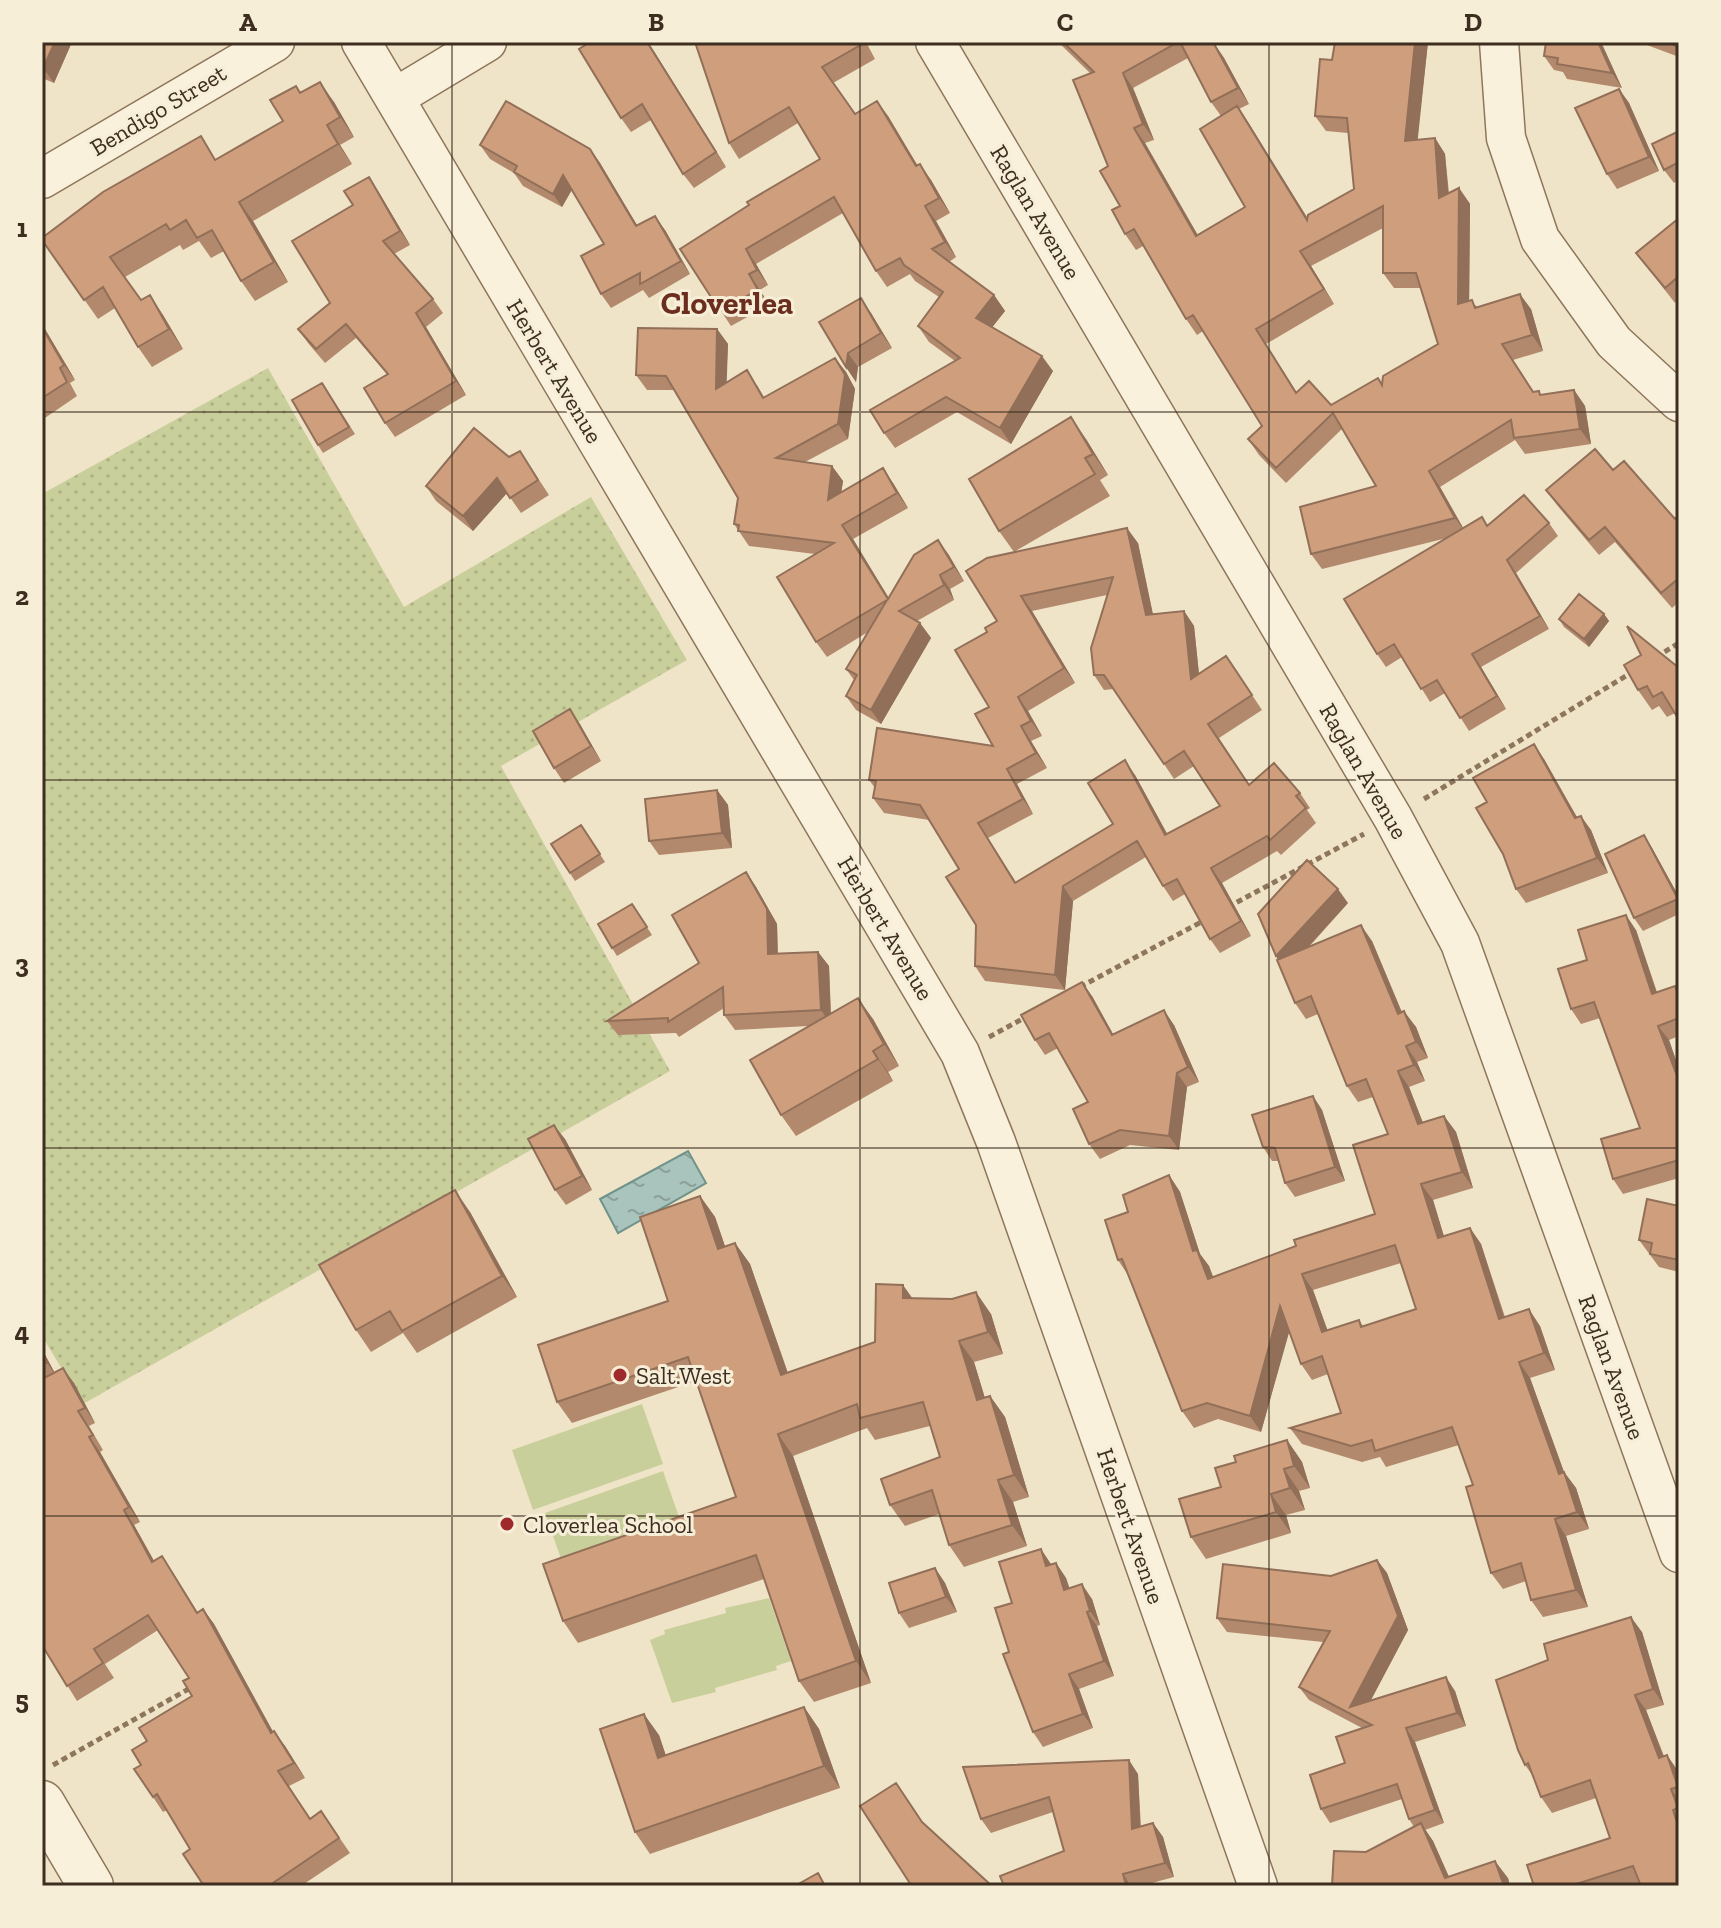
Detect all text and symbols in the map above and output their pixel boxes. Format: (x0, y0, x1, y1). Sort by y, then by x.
text: A (239, 6, 257, 38)
text: B (648, 6, 664, 38)
text: C (1057, 6, 1073, 38)
text: D (1464, 6, 1482, 38)
street label: Bendigo Street (85, 58, 231, 162)
street label: Raglan Avenue (984, 139, 1088, 285)
text: 1 (17, 212, 28, 244)
district label: Cloverlea (661, 284, 793, 322)
street label: Herbert Avenue (501, 294, 609, 448)
text: 2 (15, 580, 29, 612)
street label: Raglan Avenue (1313, 698, 1415, 844)
street label: Herbert Avenue (832, 851, 940, 1005)
text: 3 (15, 948, 29, 980)
street label: Raglan Avenue (1572, 1291, 1652, 1443)
text: 4 (15, 1316, 30, 1348)
place label: Salt.West (636, 1361, 731, 1390)
marker: Salt.West (611, 1366, 629, 1384)
street label: Herbert Avenue (1091, 1444, 1171, 1608)
place label: Cloverlea School (523, 1510, 693, 1539)
marker: Cloverlea School (498, 1515, 516, 1533)
text: 5 (15, 1684, 29, 1716)

